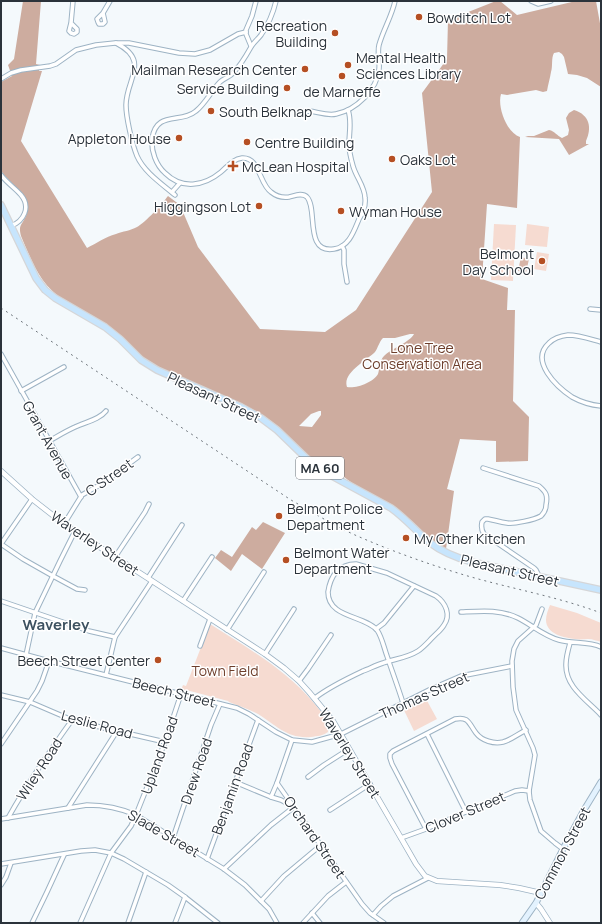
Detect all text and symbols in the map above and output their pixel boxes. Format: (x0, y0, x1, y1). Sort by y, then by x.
place label: Bowditch Lot (427, 8, 511, 27)
marker: Bowditch Lot (414, 12, 424, 22)
place label: Recreation Building (256, 16, 327, 51)
marker: Recreation Building (330, 28, 340, 38)
place label: Mental Health Sciences Library (356, 48, 462, 83)
place label: Mailman Research Center (131, 60, 297, 79)
marker: Mental Health Sciences Library (343, 60, 353, 70)
marker: Mailman Research Center (300, 64, 310, 74)
marker: de Marneffe (337, 71, 347, 81)
place label: Service Building (177, 79, 279, 98)
place label: de Marneffe (303, 82, 381, 101)
marker: Service Building (282, 83, 292, 93)
place label: South Belknap (219, 102, 312, 121)
marker: South Belknap (206, 106, 216, 116)
place label: Appleton House (68, 129, 171, 148)
marker: Appleton House (174, 133, 184, 143)
place label: Centre Building (255, 133, 354, 152)
marker: Centre Building (242, 137, 252, 147)
place label: Oaks Lot (400, 150, 456, 169)
marker: Oaks Lot (387, 154, 397, 164)
place label: McLean Hospital (242, 157, 349, 176)
marker: McLean Hospital (227, 160, 239, 172)
place label: Higgingson Lot (154, 197, 251, 216)
marker: Higgingson Lot (254, 201, 264, 211)
place label: Wyman House (349, 202, 442, 221)
marker: Wyman House (336, 206, 346, 216)
place label: Belmont Day School (463, 244, 534, 279)
marker: Belmont Day School (537, 256, 547, 266)
park label: Lone Tree Conservation Area (362, 338, 482, 373)
street label: Pleasant Street (164, 367, 264, 427)
street label: Grant Avenue (19, 397, 77, 483)
street label: C Street (81, 454, 137, 500)
road number: MA 60 (296, 457, 344, 479)
place label: Belmont Police Department (287, 499, 383, 534)
street label: Waverley Street (47, 506, 143, 580)
marker: Belmont Police Department (274, 511, 284, 521)
place label: My Other Kitchen (414, 529, 525, 548)
marker: My Other Kitchen (401, 533, 411, 543)
place label: Belmont Water Department (294, 543, 390, 578)
street label: Pleasant Street (459, 549, 561, 591)
marker: Belmont Water Department (281, 555, 291, 565)
district label: Waverley (23, 614, 90, 635)
place label: Beech Street Center (17, 651, 150, 670)
marker: Beech Street Center (153, 655, 163, 665)
park label: Town Field (191, 661, 259, 680)
street label: Thomas Street (376, 667, 472, 723)
street label: Beech Street (130, 673, 218, 712)
street label: Waverley Street (315, 704, 385, 802)
street label: Leslie Road (59, 705, 135, 743)
street label: Upland Road (136, 713, 182, 797)
street label: Wiley Road (12, 734, 66, 804)
street label: Drew Road (176, 735, 216, 807)
street label: Benjamin Road (207, 741, 257, 837)
street label: Clover Street (422, 786, 508, 837)
street label: Orchard Street (280, 792, 351, 882)
street label: Common Street (530, 803, 595, 903)
street label: Slade Street (125, 805, 204, 861)

